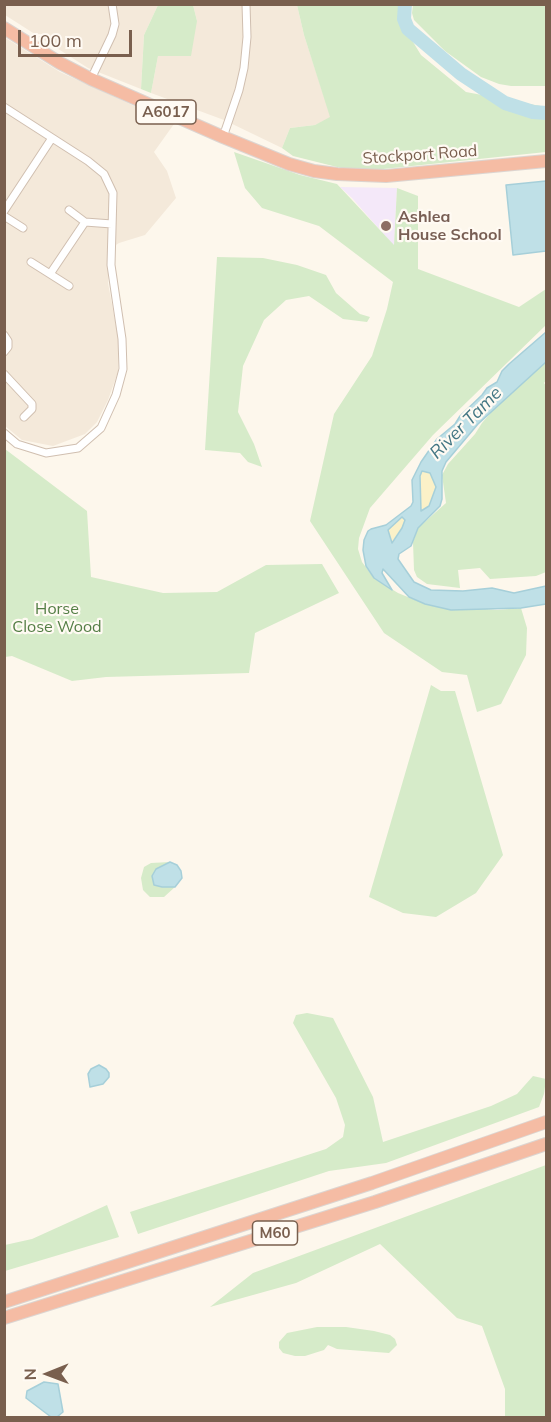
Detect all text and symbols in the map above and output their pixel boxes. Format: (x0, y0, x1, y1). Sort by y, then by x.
scale bar (21, 18, 135, 56)
text: 100 m (29, 29, 82, 52)
road number: A6017 (136, 100, 196, 124)
street label: Stockport Road (362, 141, 478, 169)
place label: Ashlea House School (398, 207, 502, 245)
marker: Ashlea House School (379, 219, 393, 233)
water label: River Tame (425, 382, 507, 464)
park label: Horse Close Wood (12, 599, 102, 637)
road number: M60 (252, 1221, 298, 1245)
north arrow (18, 1344, 78, 1404)
text: N (20, 1368, 40, 1381)

